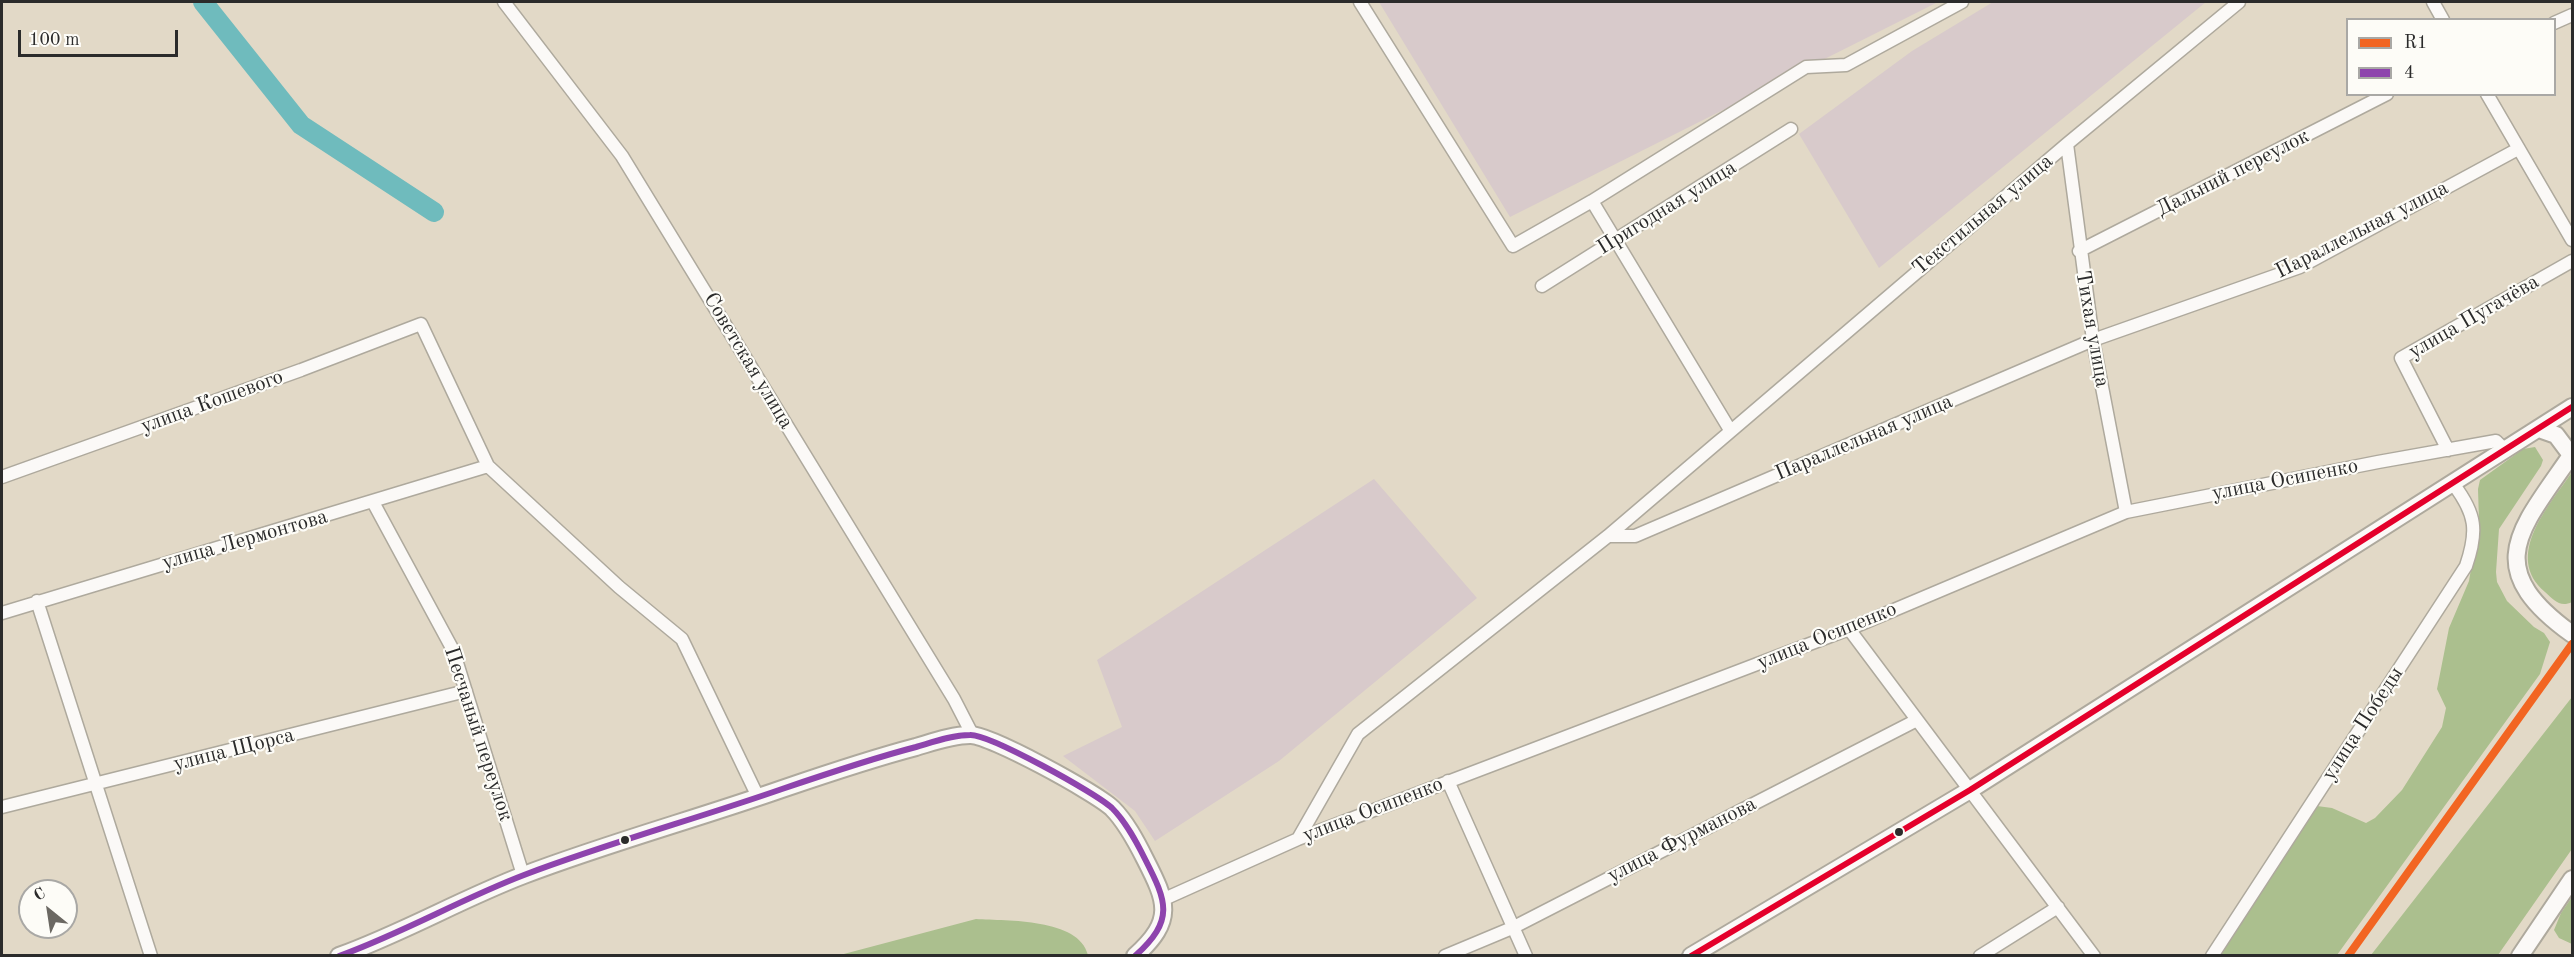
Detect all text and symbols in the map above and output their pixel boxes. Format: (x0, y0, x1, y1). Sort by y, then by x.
scale bar (21, 18, 182, 56)
legend (2346, 18, 2556, 96)
text: 100 m (29, 31, 80, 49)
text: R1 (2404, 34, 2427, 52)
text: 4 (2404, 64, 2414, 82)
street label: Дальний переулок (2152, 124, 2314, 222)
street label: Текстильная улица (1908, 149, 2058, 281)
street label: Пригодная улица (1593, 155, 1741, 261)
street label: Параллельная улица (2271, 175, 2453, 285)
street label: Тихая улица (2069, 269, 2115, 389)
street label: улица Пугачёва (2404, 269, 2544, 365)
street label: Советская улица (697, 288, 799, 434)
street label: улица Кошевого (137, 365, 287, 439)
street label: Параллельная улица (1771, 389, 1957, 487)
street label: улица Осипенко (2210, 453, 2360, 507)
street label: улица Лермонтова (159, 504, 331, 576)
street label: улица Осипенко (1753, 597, 1901, 675)
street label: Песчаный переулок (438, 644, 518, 824)
street label: улица Победы (2317, 662, 2409, 786)
street label: улица Щорса (171, 723, 297, 777)
street label: улица Осипенко (1299, 772, 1447, 848)
street label: улица Фурманова (1603, 792, 1761, 888)
unlabelled marker (1893, 826, 1905, 838)
unlabelled marker (619, 834, 631, 846)
north arrow (18, 879, 78, 939)
text: С (31, 886, 49, 905)

